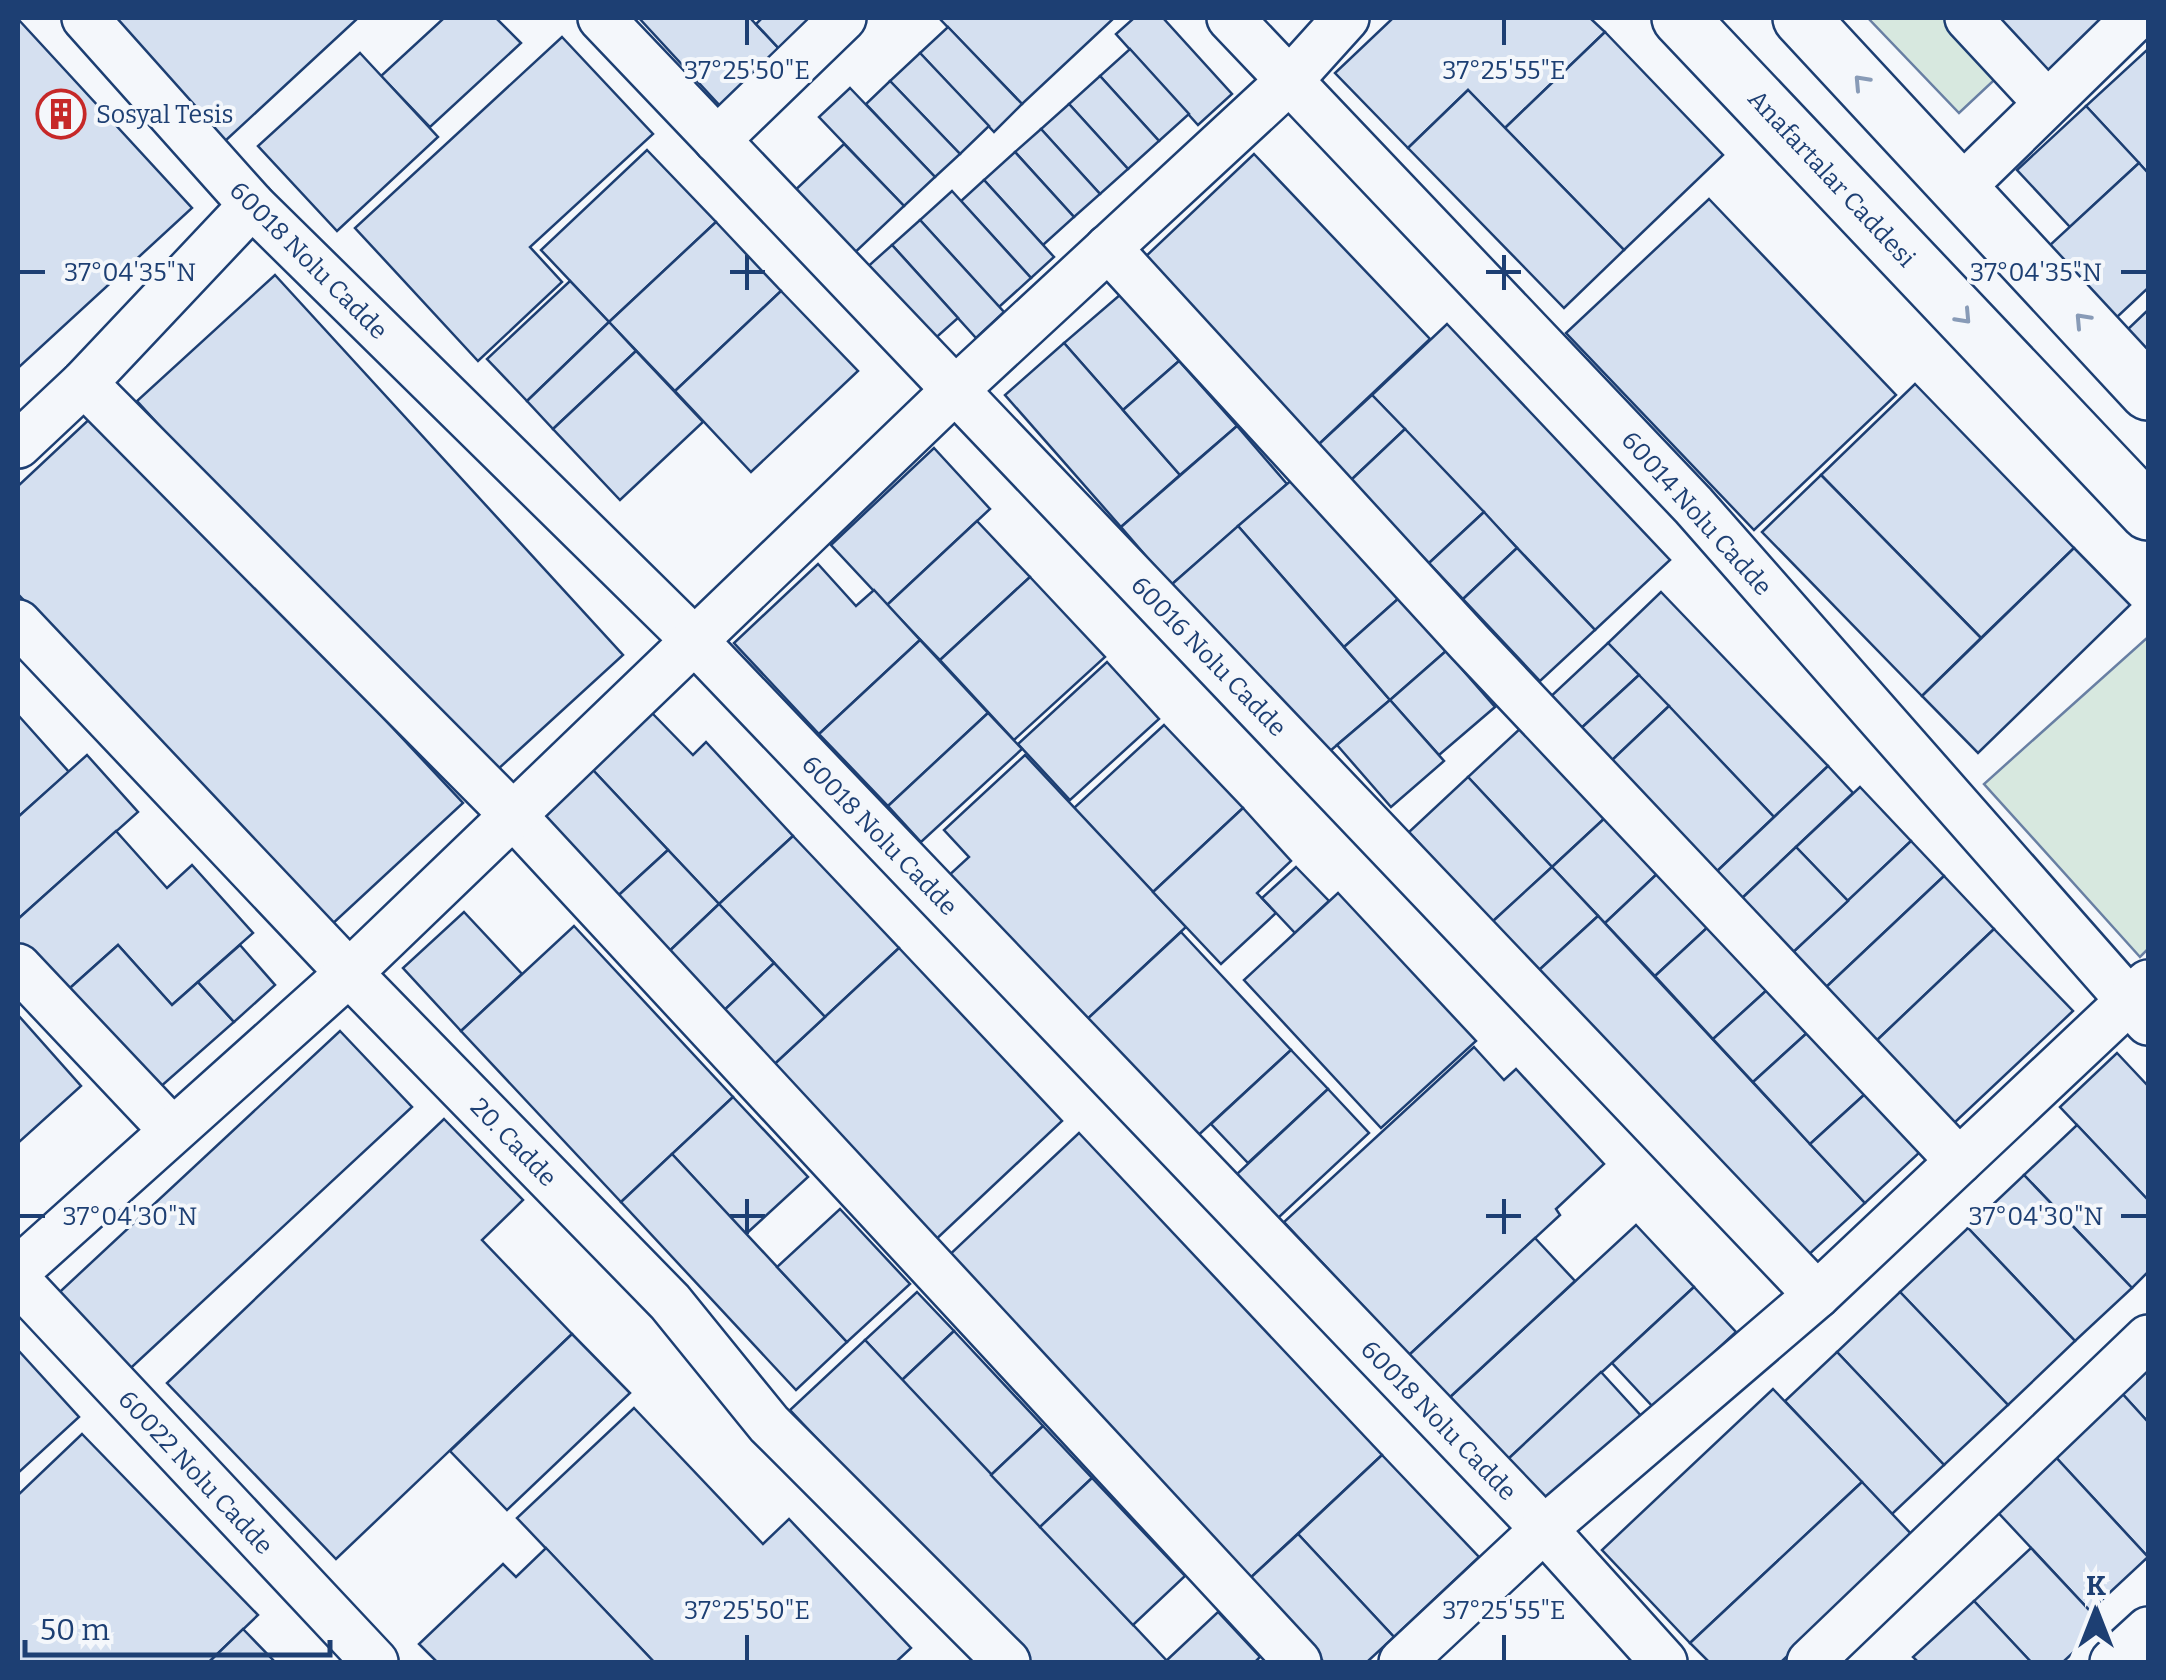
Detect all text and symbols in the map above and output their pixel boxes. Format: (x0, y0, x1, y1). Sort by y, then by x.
text: 37°25'50"E (684, 56, 810, 86)
text: 37°25'55"E (1442, 56, 1566, 86)
one-way arrow (1855, 75, 1873, 94)
street label: Anafartalar Caddesi (1742, 84, 1921, 273)
building icon: Sosyal Tesis (35, 88, 87, 140)
place label: Sosyal Tesis (96, 100, 234, 130)
street label: 60018 Nolu Cadde (223, 176, 393, 346)
text: 37°04'35"N (64, 258, 196, 288)
text: 37°04'35"N (1970, 258, 2102, 288)
one-way arrow (1952, 305, 1970, 324)
one-way arrow (2076, 313, 2094, 332)
street label: 60014 Nolu Cadde (1615, 425, 1778, 602)
street label: 60016 Nolu Cadde (1124, 571, 1292, 743)
street label: 60018 Nolu Cadde (795, 749, 963, 922)
street label: 20. Cadde (464, 1092, 563, 1193)
text: 37°04'30"N (63, 1202, 197, 1232)
text: 37°04'30"N (1969, 1202, 2103, 1232)
street label: 60018 Nolu Cadde (1354, 1334, 1522, 1507)
street label: 60022 Nolu Cadde (112, 1385, 279, 1561)
north arrow (2046, 1560, 2146, 1660)
text: K (2086, 1569, 2106, 1602)
scale bar (25, 1595, 330, 1657)
text: 37°25'50"E (684, 1596, 810, 1626)
text: 37°25'55"E (1442, 1596, 1566, 1626)
text: 50 m (40, 1612, 110, 1648)

